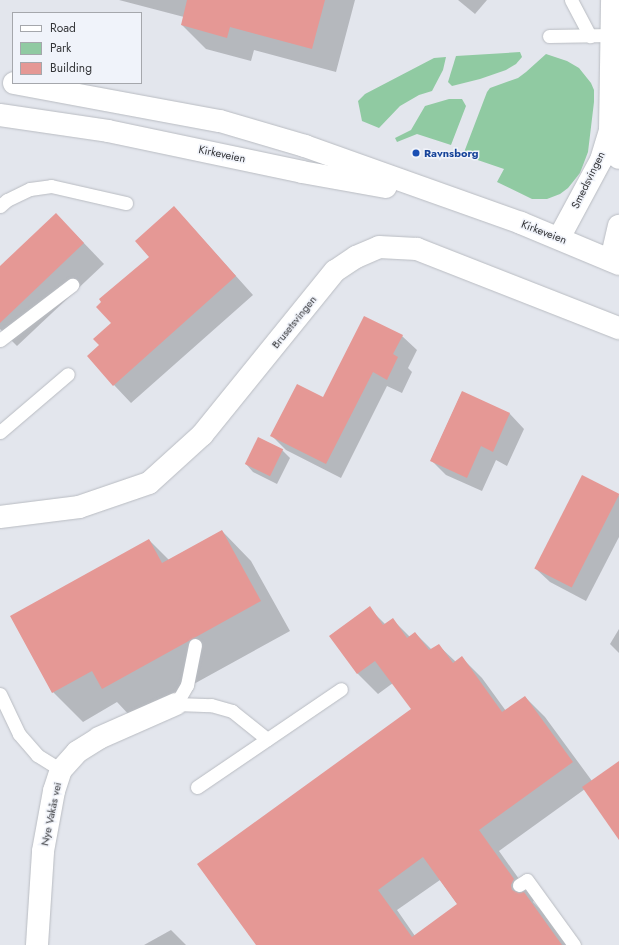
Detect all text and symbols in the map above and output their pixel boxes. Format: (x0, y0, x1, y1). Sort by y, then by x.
legend (12, 12, 142, 84)
text: Road (50, 19, 76, 37)
text: Park (50, 39, 71, 57)
text: Building (50, 59, 92, 77)
street label: Kirkeveien (197, 143, 247, 165)
place label: Ravnsborg (424, 146, 478, 160)
marker: Ravnsborg (411, 148, 421, 158)
street label: Smedsvingen (568, 149, 608, 211)
street label: Kirkeveien (519, 217, 569, 247)
street label: Brusetsvingen (269, 293, 319, 351)
street label: Nye Vakås vei (38, 781, 64, 847)

